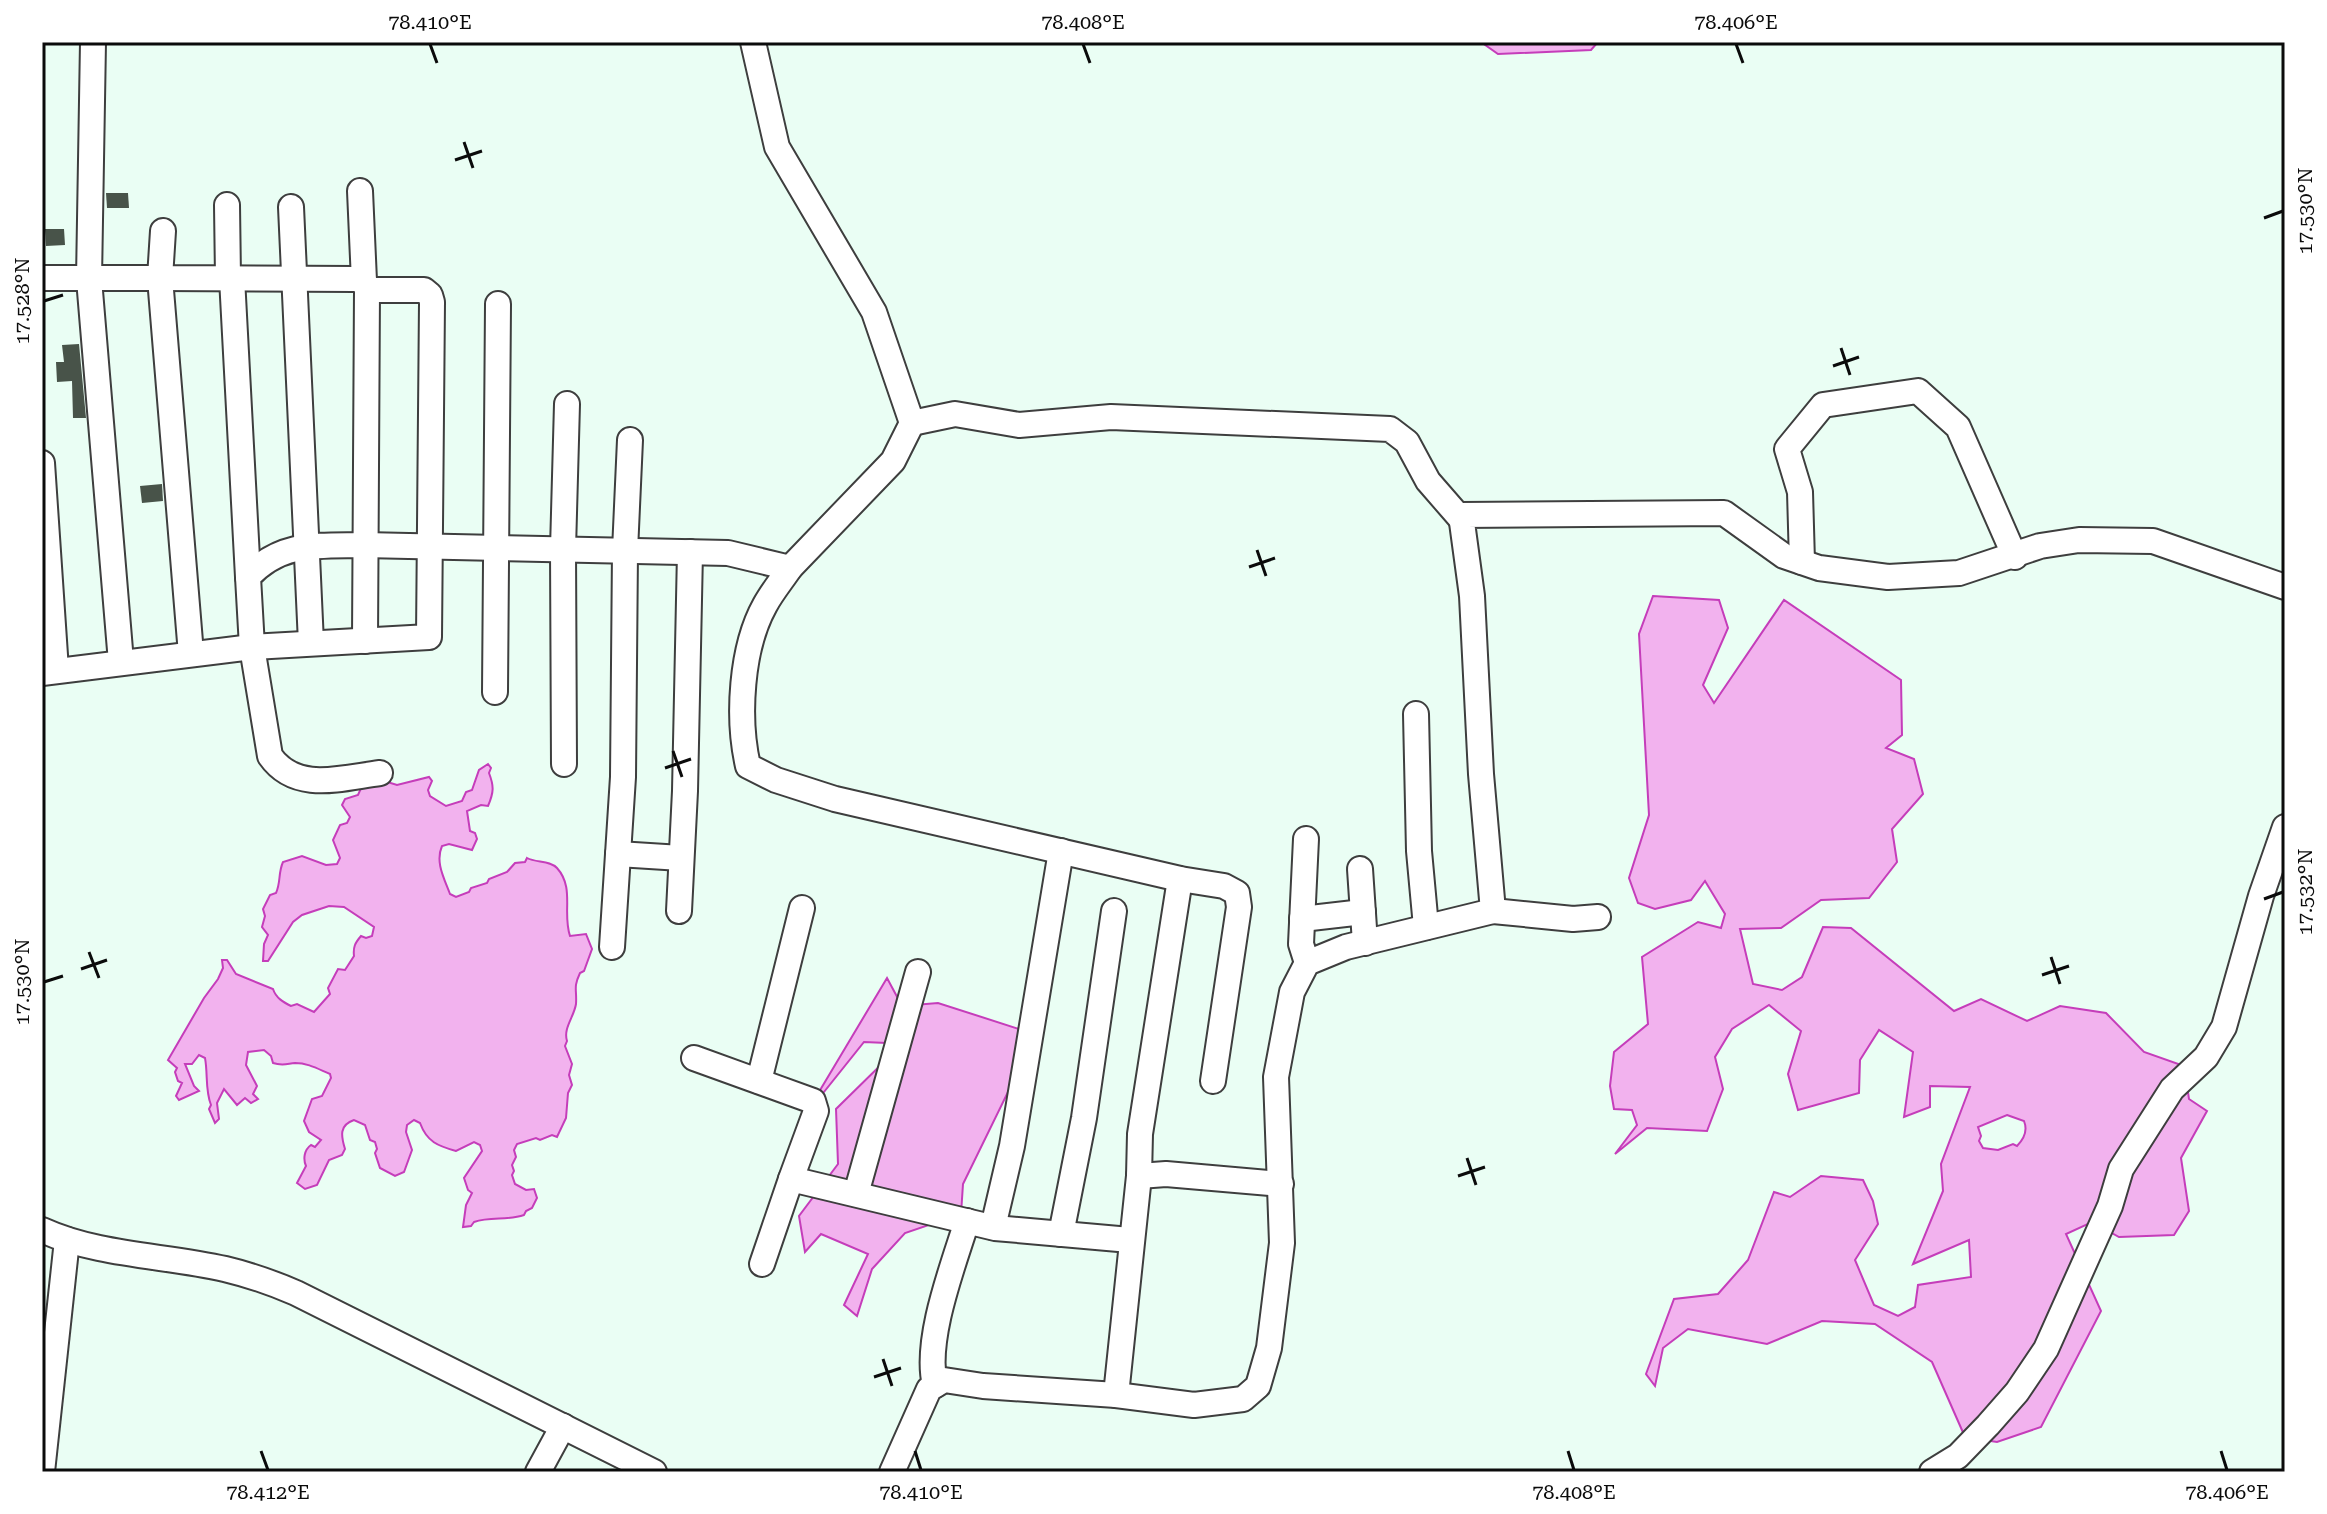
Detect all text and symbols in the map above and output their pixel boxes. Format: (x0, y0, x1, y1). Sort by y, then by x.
text: 78.410°E (388, 10, 472, 34)
text: 78.408°E (1041, 10, 1125, 34)
text: 78.406°E (1694, 10, 1778, 34)
text: 17.530°N (2293, 168, 2317, 254)
text: 17.528°N (10, 258, 34, 344)
text: 17.532°N (2293, 849, 2317, 935)
text: 17.530°N (10, 939, 34, 1025)
text: 78.412°E (226, 1480, 310, 1504)
text: 78.410°E (879, 1480, 963, 1504)
text: 78.408°E (1532, 1480, 1616, 1504)
text: 78.406°E (2185, 1480, 2269, 1504)

